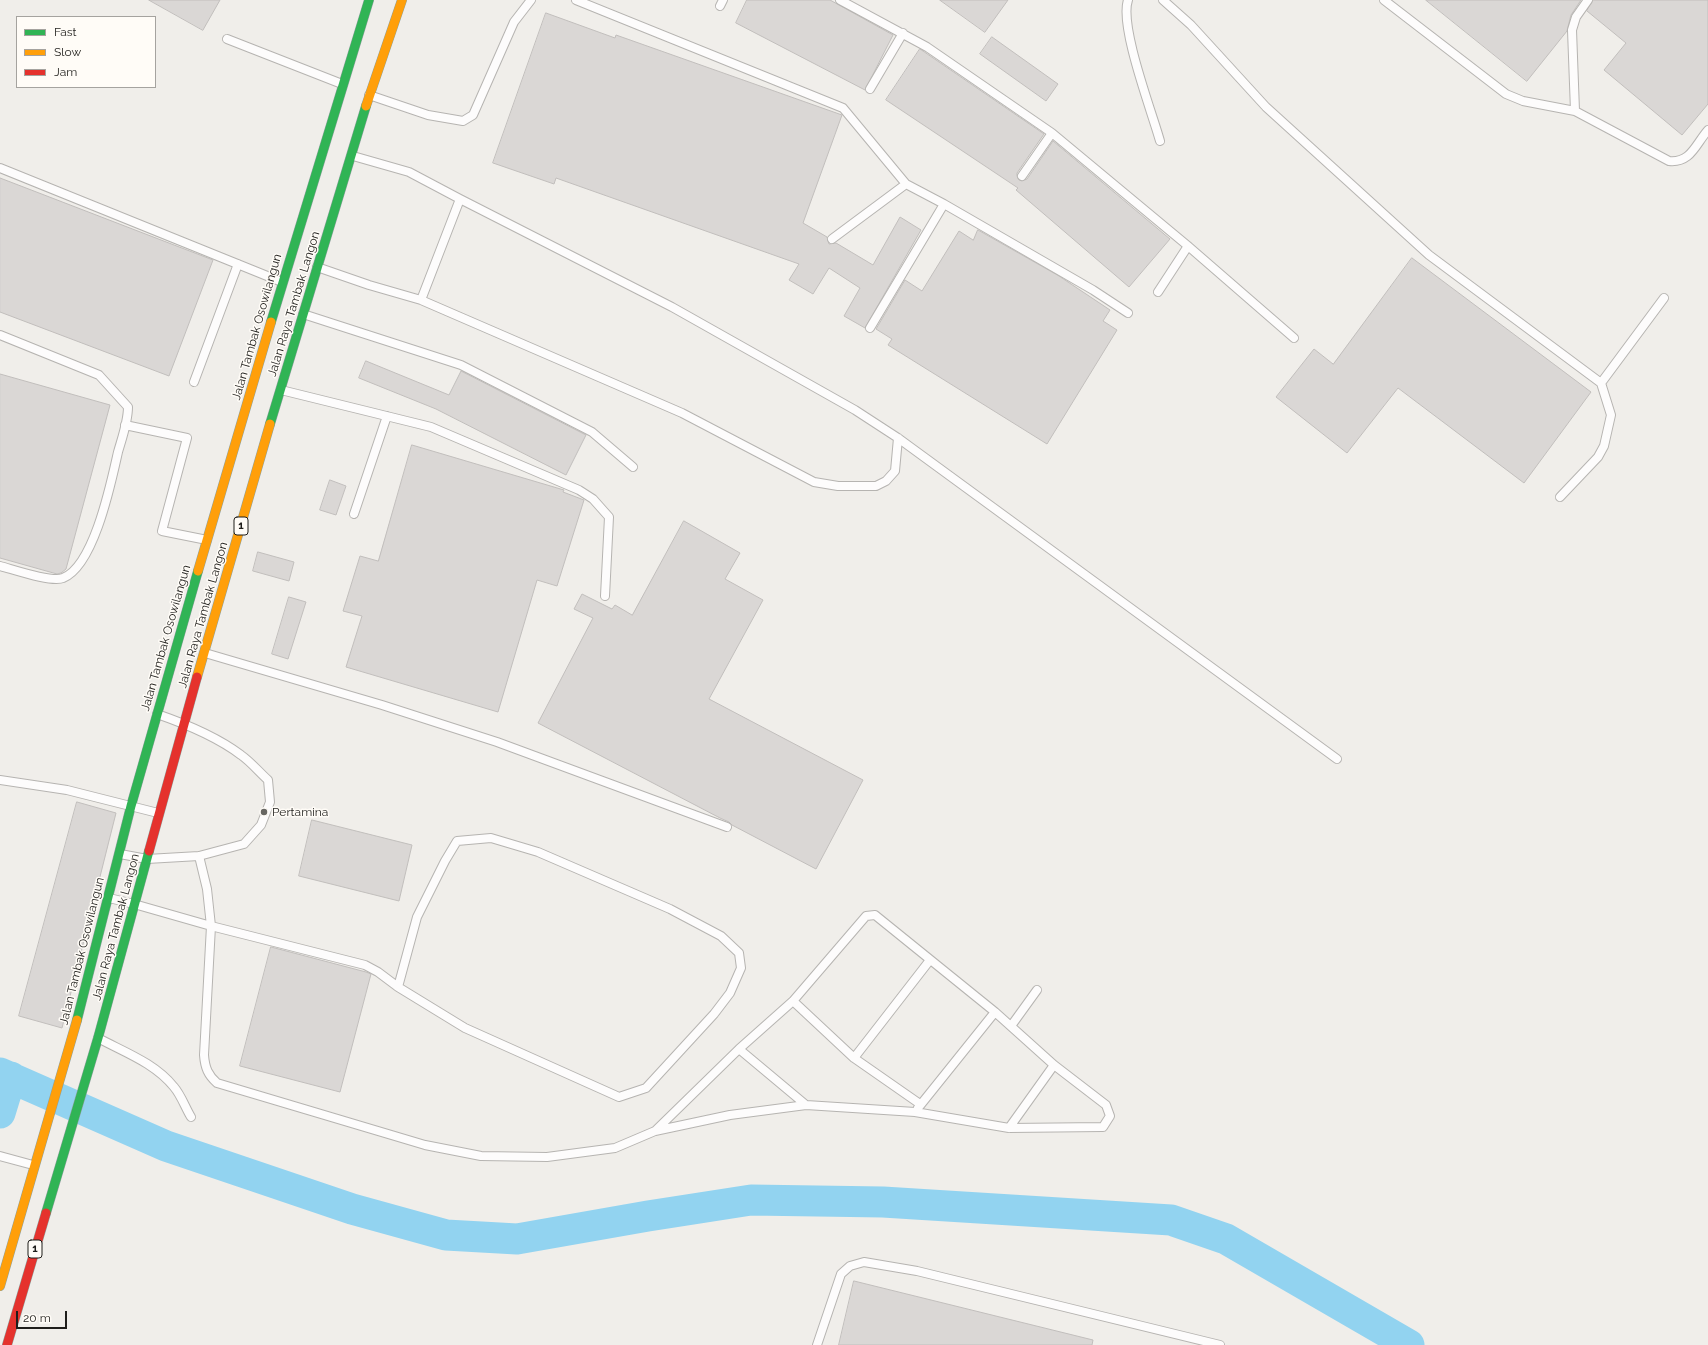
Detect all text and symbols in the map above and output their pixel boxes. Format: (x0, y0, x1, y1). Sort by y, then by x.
legend (16, 16, 156, 88)
text: Fast (54, 25, 77, 39)
text: Slow (54, 45, 81, 59)
text: Jam (54, 65, 77, 79)
street label: Jalan Raya Tambak Langon (265, 230, 323, 378)
street label: Jalan Tambak Osowilangun (229, 252, 285, 402)
road number: 1 (234, 517, 248, 535)
street label: Jalan Raya Tambak Langon (175, 540, 231, 690)
street label: Jalan Tambak Osowilangun (138, 563, 194, 713)
place label: Pertamina (272, 805, 328, 819)
marker: Pertamina (259, 807, 269, 817)
street label: Jalan Raya Tambak Langon (89, 852, 143, 1002)
street label: Jalan Tambak Osowilangun (57, 876, 107, 1026)
road number: 1 (28, 1240, 42, 1258)
scale bar (18, 1303, 69, 1329)
text: 20 m (23, 1311, 51, 1325)

